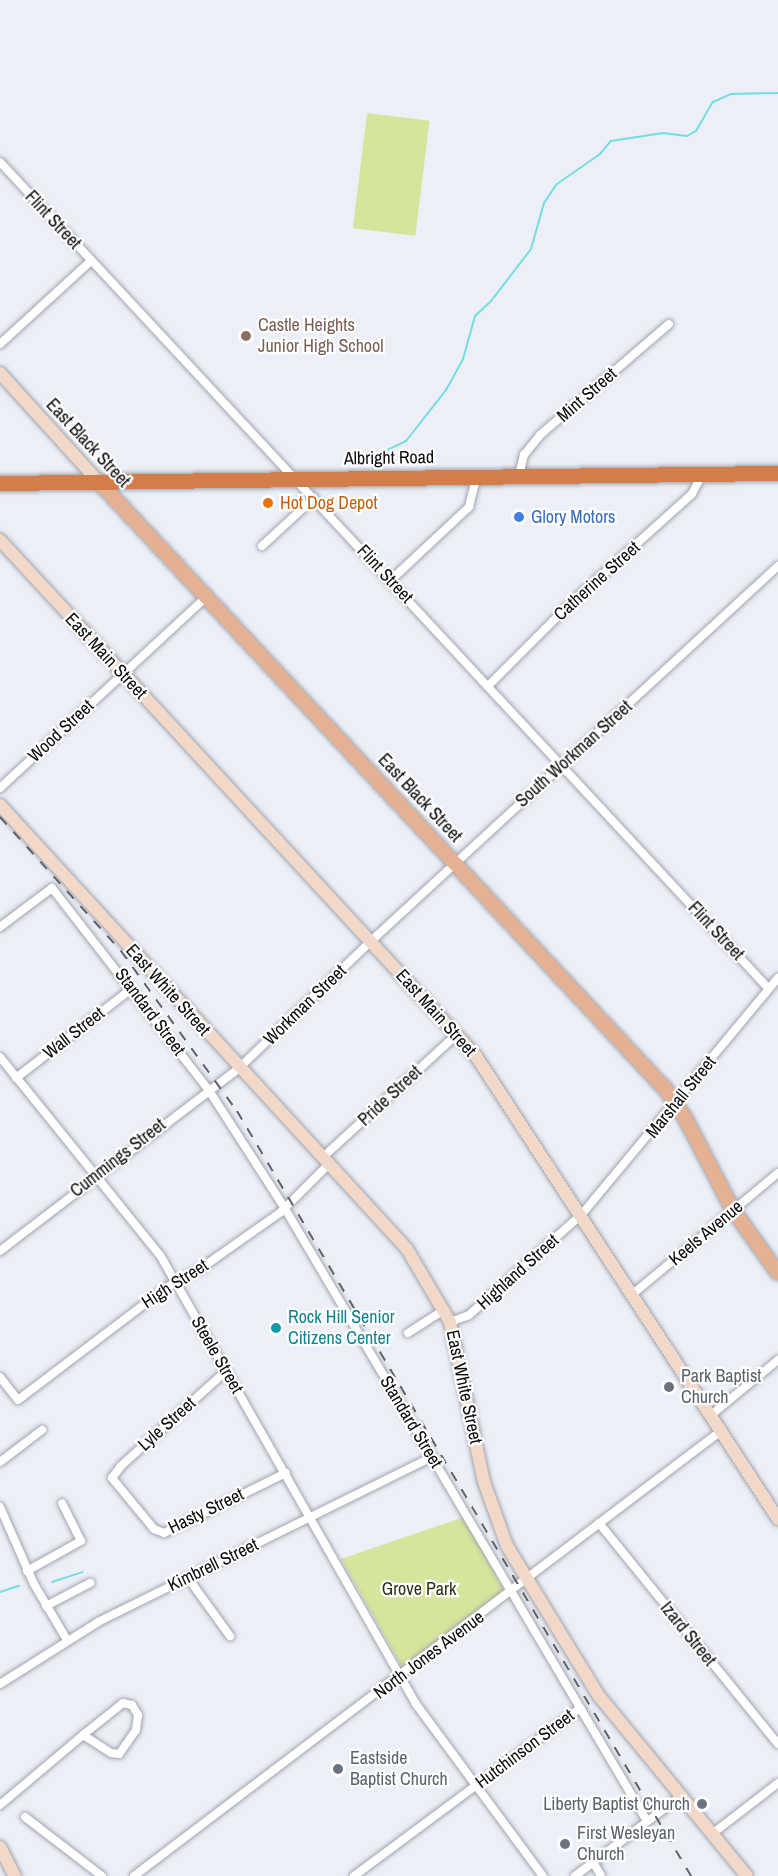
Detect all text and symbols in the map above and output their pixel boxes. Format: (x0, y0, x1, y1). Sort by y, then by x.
street label: Flint Street (20, 186, 86, 254)
place label: Castle Heights Junior High School (258, 315, 384, 358)
marker: Castle Heights Junior High School (239, 329, 253, 343)
street label: Mint Street (553, 363, 621, 427)
street label: East Black Street (41, 394, 135, 492)
street label: Albright Road (344, 446, 434, 470)
place label: Hot Dog Depot (280, 492, 378, 514)
marker: Hot Dog Depot (261, 496, 275, 510)
place label: Glory Motors (531, 506, 615, 528)
marker: Glory Motors (512, 510, 526, 524)
street label: Catherine Street (550, 537, 644, 625)
street label: Flint Street (352, 540, 418, 608)
street label: East Main Street (61, 608, 151, 704)
street label: Wood Street (24, 695, 98, 767)
street label: South Workman Street (511, 696, 637, 812)
street label: East Black Street (373, 749, 467, 847)
street label: Flint Street (683, 897, 749, 965)
street label: East White Street (121, 940, 215, 1040)
street label: Workman Street (259, 960, 351, 1050)
street label: Standard Street (110, 964, 190, 1060)
street label: East Main Street (391, 965, 481, 1061)
street label: Wall Street (39, 1002, 109, 1064)
street label: Marshall Street (641, 1052, 721, 1142)
street label: Pride Street (354, 1061, 426, 1131)
street label: Cummings Street (66, 1114, 170, 1202)
street label: Keels Avenue (664, 1196, 748, 1270)
street label: Highland Street (473, 1230, 563, 1314)
street label: High Street (138, 1255, 212, 1313)
place label: Rock Hill Senior Citizens Center (288, 1307, 395, 1350)
street label: Steele Street (186, 1313, 248, 1397)
marker: Rock Hill Senior Citizens Center (269, 1321, 283, 1335)
street label: East White Street (441, 1328, 487, 1446)
place label: Park Baptist Church (681, 1366, 761, 1408)
street label: Standard Street (375, 1372, 447, 1472)
marker: Park Baptist Church (662, 1380, 676, 1394)
street label: Lyle Street (134, 1393, 200, 1455)
street label: Hasty Street (165, 1483, 247, 1539)
street label: Kimbrell Street (164, 1534, 262, 1596)
park label: Grove Park (382, 1578, 456, 1600)
street label: Izard Street (656, 1598, 720, 1670)
street label: North Jones Avenue (369, 1606, 489, 1704)
street label: Hutchinson Street (471, 1705, 579, 1793)
place label: Eastside Baptist Church (350, 1748, 448, 1790)
marker: Eastside Baptist Church (331, 1762, 345, 1776)
place label: Liberty Baptist Church (543, 1793, 690, 1815)
marker: Liberty Baptist Church (695, 1797, 709, 1811)
place label: First Wesleyan Church (577, 1823, 675, 1866)
marker: First Wesleyan Church (558, 1837, 572, 1851)

